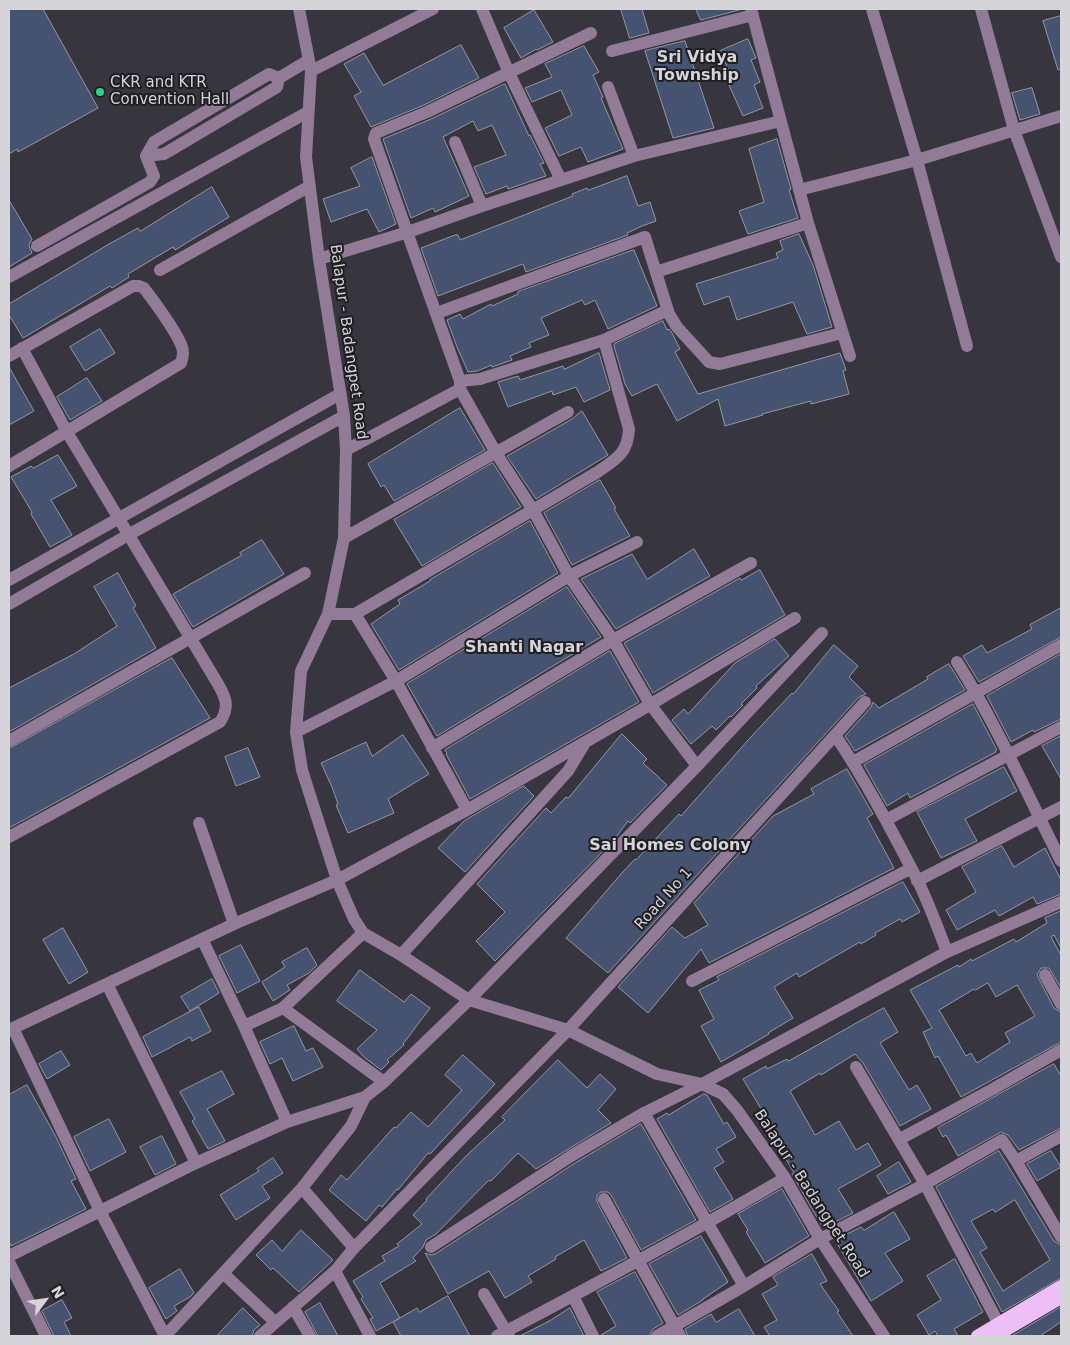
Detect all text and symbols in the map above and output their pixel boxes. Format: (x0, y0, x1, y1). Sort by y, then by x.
district label: Sri Vidya Township (655, 48, 739, 86)
place label: CKR and KTR Convention Hall (110, 74, 229, 109)
marker: CKR and KTR Convention Hall (94, 86, 106, 98)
street label: Balapur - Badangpet Road (325, 243, 371, 441)
district label: Shanti Nagar (465, 638, 583, 658)
district label: Sai Homes Colony (589, 836, 751, 856)
street label: Road No 1 (632, 864, 696, 934)
street label: Balapur - Badangpet Road (750, 1106, 872, 1282)
north arrow (20, 1275, 70, 1325)
text: N (48, 1283, 68, 1301)

